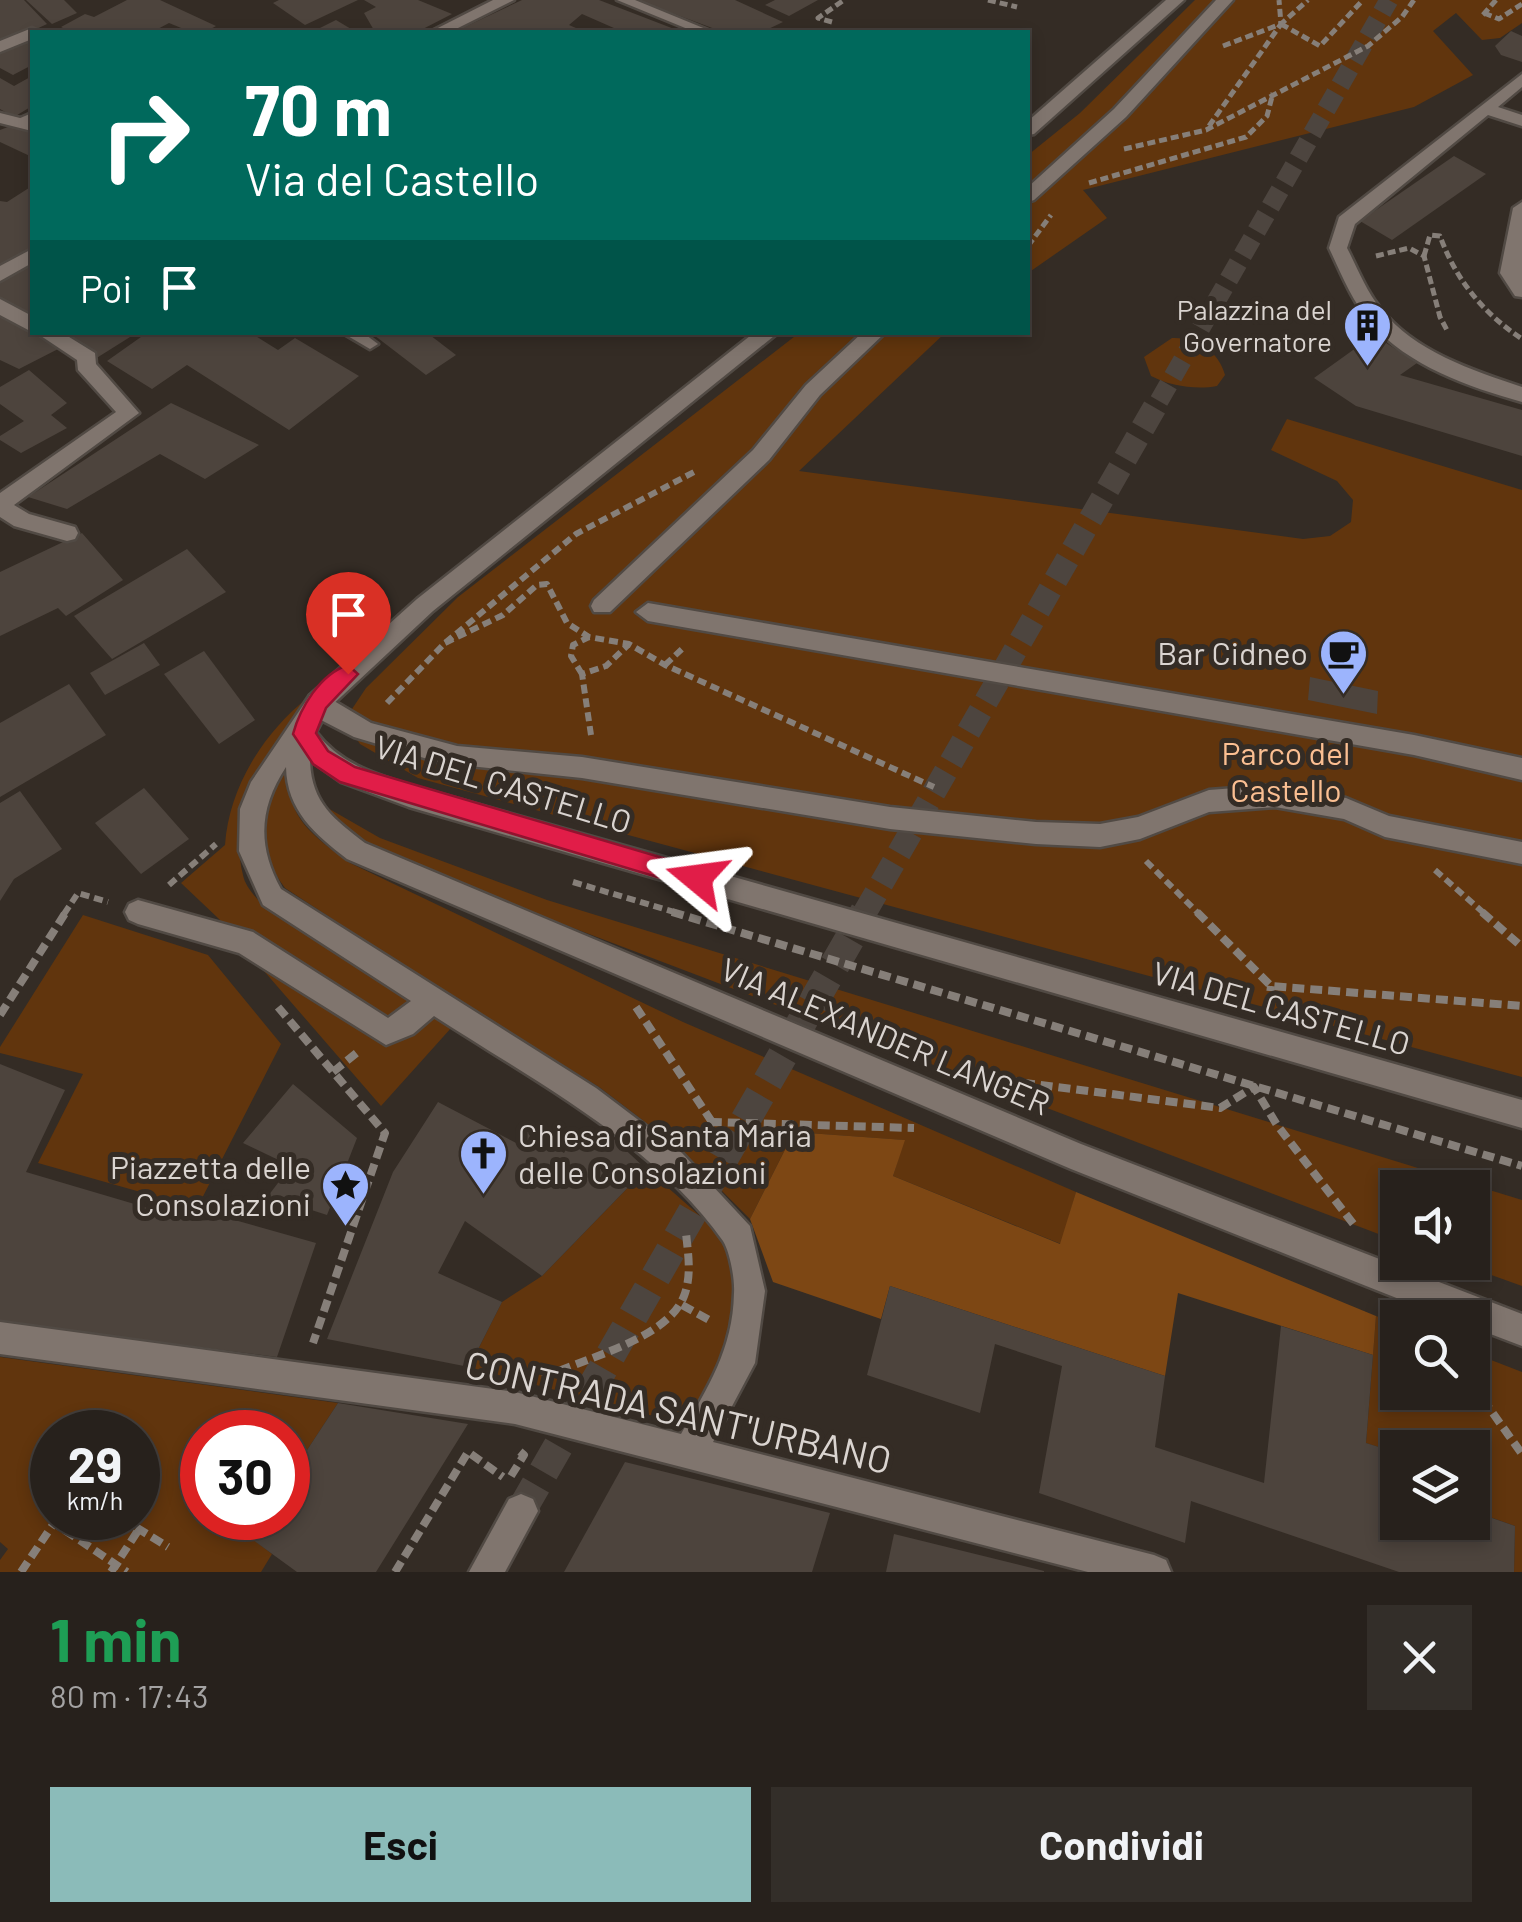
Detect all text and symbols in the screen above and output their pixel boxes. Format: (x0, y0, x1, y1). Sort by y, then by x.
text: 70 m (245, 66, 392, 150)
icon: right (80, 70, 210, 200)
text: Via del Castello (245, 151, 539, 205)
icon: arrive (152, 260, 207, 315)
text: Poi (80, 265, 132, 311)
place label: Palazzina del Governatore (1177, 292, 1332, 358)
building icon: Palazzina del Governatore (1341, 300, 1393, 368)
pin (306, 572, 391, 675)
icon: arrive (321, 587, 376, 642)
cafe icon: Bar Cidneo (1317, 628, 1369, 696)
place label: Bar Cidneo (1157, 633, 1308, 671)
street label: VIA DEL CASTELLO (371, 726, 636, 840)
park label: Parco del Castello (1222, 733, 1350, 808)
position arrow (645, 826, 749, 930)
street label: VIA ALEXANDER LANGER (716, 949, 1056, 1122)
street label: VIA DEL CASTELLO (1148, 952, 1415, 1062)
place label: Chiesa di Santa Maria delle Consolazioni (518, 1115, 812, 1190)
church icon: Chiesa di Santa Maria delle Consolazioni (457, 1128, 509, 1196)
place label: Piazzetta delle Consolazioni (110, 1147, 311, 1222)
place icon: Piazzetta delle Consolazioni (320, 1160, 372, 1228)
map controls (1380, 1170, 1490, 1540)
button: sound (1380, 1170, 1490, 1280)
button: search (1380, 1300, 1490, 1410)
street label: CONTRADA SANT'URBANO (461, 1340, 896, 1482)
speed limit sign: 30 (180, 1410, 310, 1540)
button: layers (1380, 1430, 1490, 1540)
text: 29 (68, 1433, 122, 1493)
text: km/h (67, 1485, 123, 1515)
text: 1 min (50, 1602, 181, 1674)
button: close (1367, 1605, 1472, 1710)
text: 80 m · 17:43 (50, 1676, 208, 1714)
button: Esci (50, 1787, 751, 1902)
button: Condividi (771, 1787, 1472, 1902)

